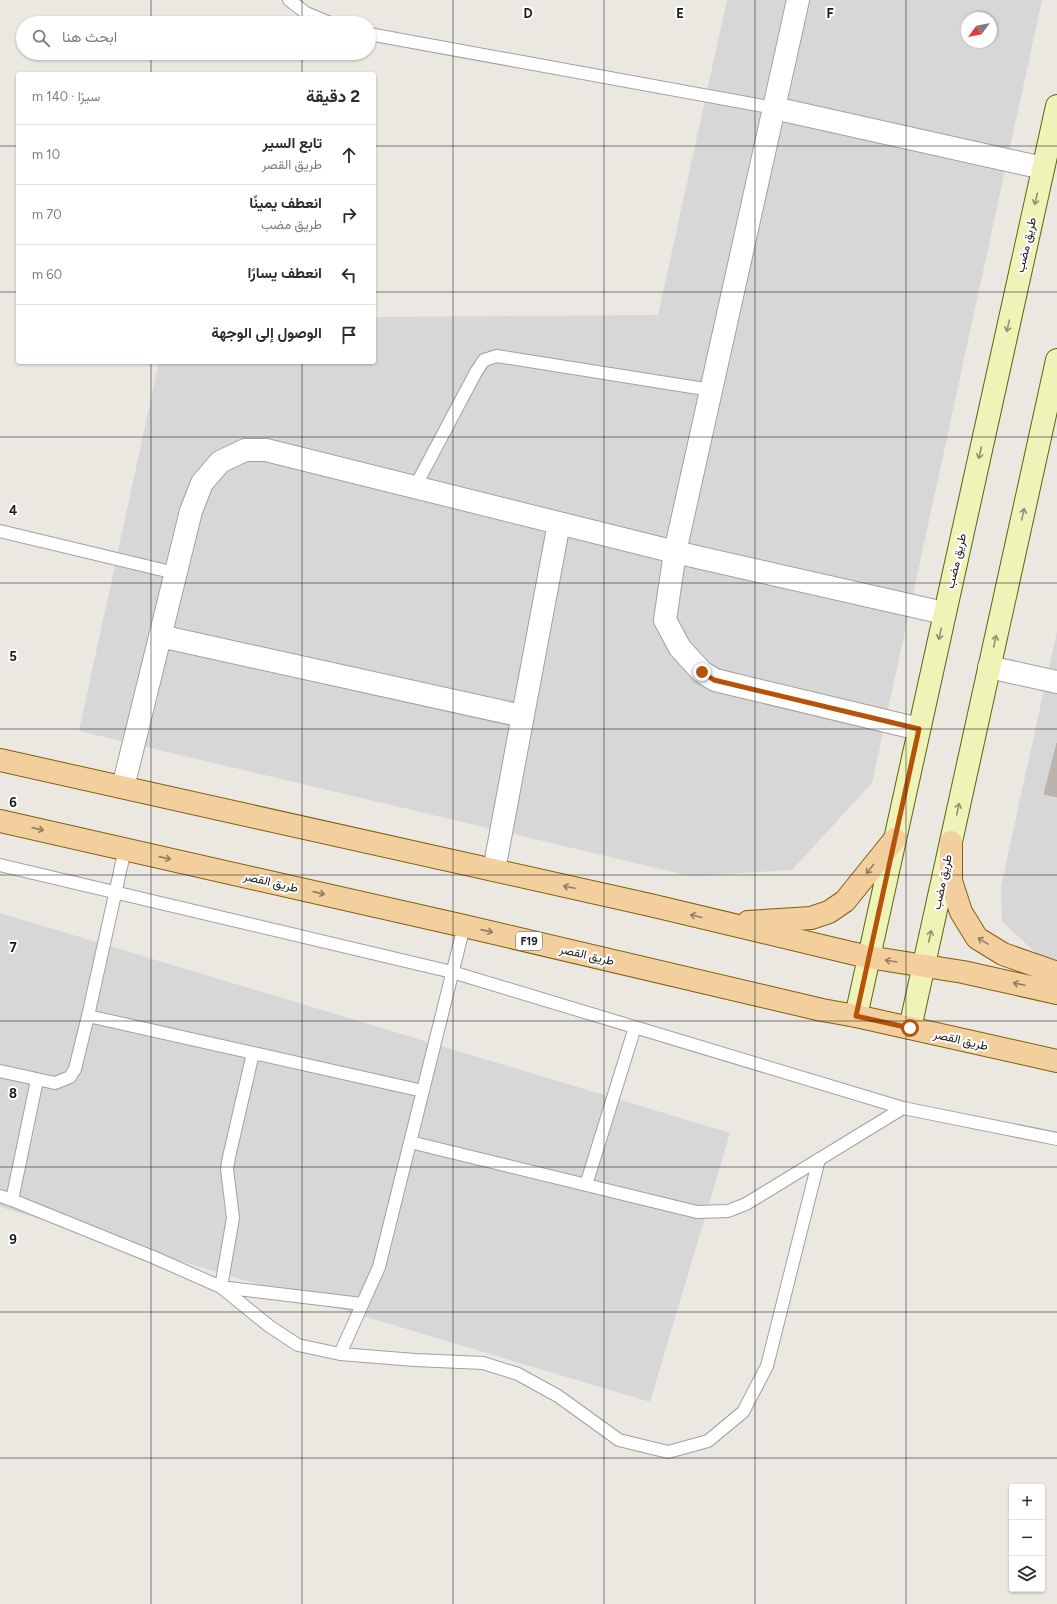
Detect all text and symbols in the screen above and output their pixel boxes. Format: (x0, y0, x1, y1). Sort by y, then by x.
text: D (523, 6, 533, 21)
text: E (676, 6, 684, 21)
text: F (826, 6, 834, 21)
north arrow (961, 12, 997, 48)
search box (16, 16, 376, 60)
icon: search (30, 27, 52, 49)
text: ابحث هنا (62, 28, 117, 46)
text: 2 دقيقة (306, 86, 360, 106)
text: سيرًا · 140 m (32, 89, 100, 104)
text: تابع السير (262, 134, 322, 152)
icon: ahead (338, 144, 360, 166)
text: 10 m (32, 147, 60, 162)
text: طريق القصر (262, 157, 322, 172)
one-way arrow (1032, 192, 1040, 205)
text: انعطف يمينًا (249, 194, 322, 212)
icon: right (338, 204, 360, 226)
text: 70 m (32, 207, 62, 222)
street label: طريق مضب (1013, 216, 1040, 274)
text: طريق مضب (261, 217, 322, 232)
text: انعطف يسارًا (247, 264, 322, 282)
icon: left (338, 264, 360, 286)
text: 60 m (32, 267, 62, 282)
one-way arrow (1004, 319, 1012, 332)
text: الوصول إلى الوجهة (211, 324, 322, 342)
icon: arrive (338, 324, 360, 346)
one-way arrow (976, 446, 984, 459)
text: 4 (9, 503, 17, 518)
one-way arrow (1020, 507, 1028, 520)
street label: طريق مضب (943, 532, 970, 590)
one-way arrow (935, 628, 943, 641)
one-way arrow (992, 634, 1000, 647)
text: 5 (9, 649, 17, 664)
route end (693, 663, 711, 681)
text: 6 (9, 795, 17, 810)
one-way arrow (955, 802, 963, 815)
one-way arrow (31, 826, 44, 834)
street label: طريق مضب (929, 853, 956, 911)
one-way arrow (158, 855, 171, 862)
one-way arrow (866, 864, 875, 875)
street label: طريق القصر (241, 869, 300, 896)
one-way arrow (563, 883, 576, 891)
one-way arrow (312, 889, 325, 897)
one-way arrow (690, 912, 703, 920)
one-way arrow (480, 928, 493, 936)
one-way arrow (927, 929, 935, 942)
road number: F19 (516, 932, 542, 950)
one-way arrow (977, 937, 989, 945)
text: 7 (9, 940, 17, 955)
street label: طريق القصر (557, 942, 616, 969)
one-way arrow (885, 956, 898, 964)
one-way arrow (1013, 980, 1026, 988)
route start (901, 1019, 919, 1037)
street label: طريق القصر (931, 1027, 990, 1054)
text: 8 (9, 1086, 17, 1101)
text: 9 (9, 1232, 17, 1247)
map controls (1009, 1484, 1045, 1592)
button: + (1009, 1484, 1045, 1520)
button: − (1009, 1520, 1045, 1556)
button: layers (1009, 1556, 1045, 1592)

